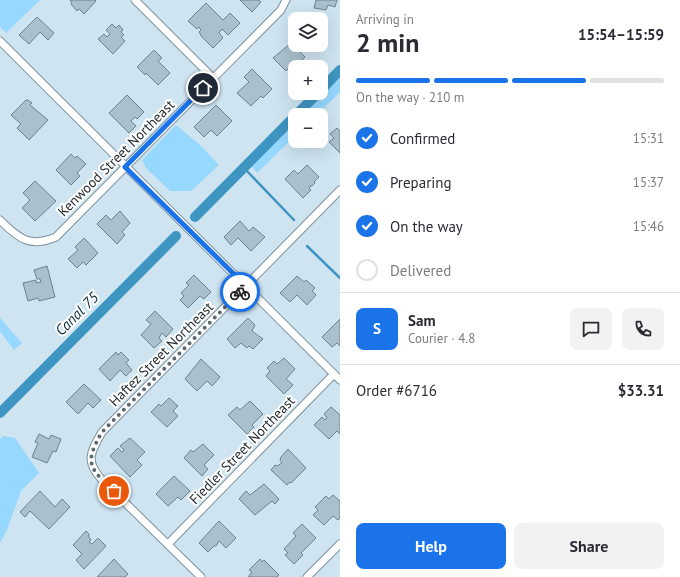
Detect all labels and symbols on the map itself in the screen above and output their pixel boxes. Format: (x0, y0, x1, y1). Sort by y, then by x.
pin (186, 71, 220, 105)
street label: Kenwood Street Northeast (54, 96, 178, 220)
courier (220, 272, 260, 312)
water label: Canal 75 (51, 288, 102, 339)
street label: Haftez Street Northeast (105, 298, 217, 410)
street label: Fiedler Street Northeast (185, 392, 299, 508)
pin (97, 474, 131, 508)

